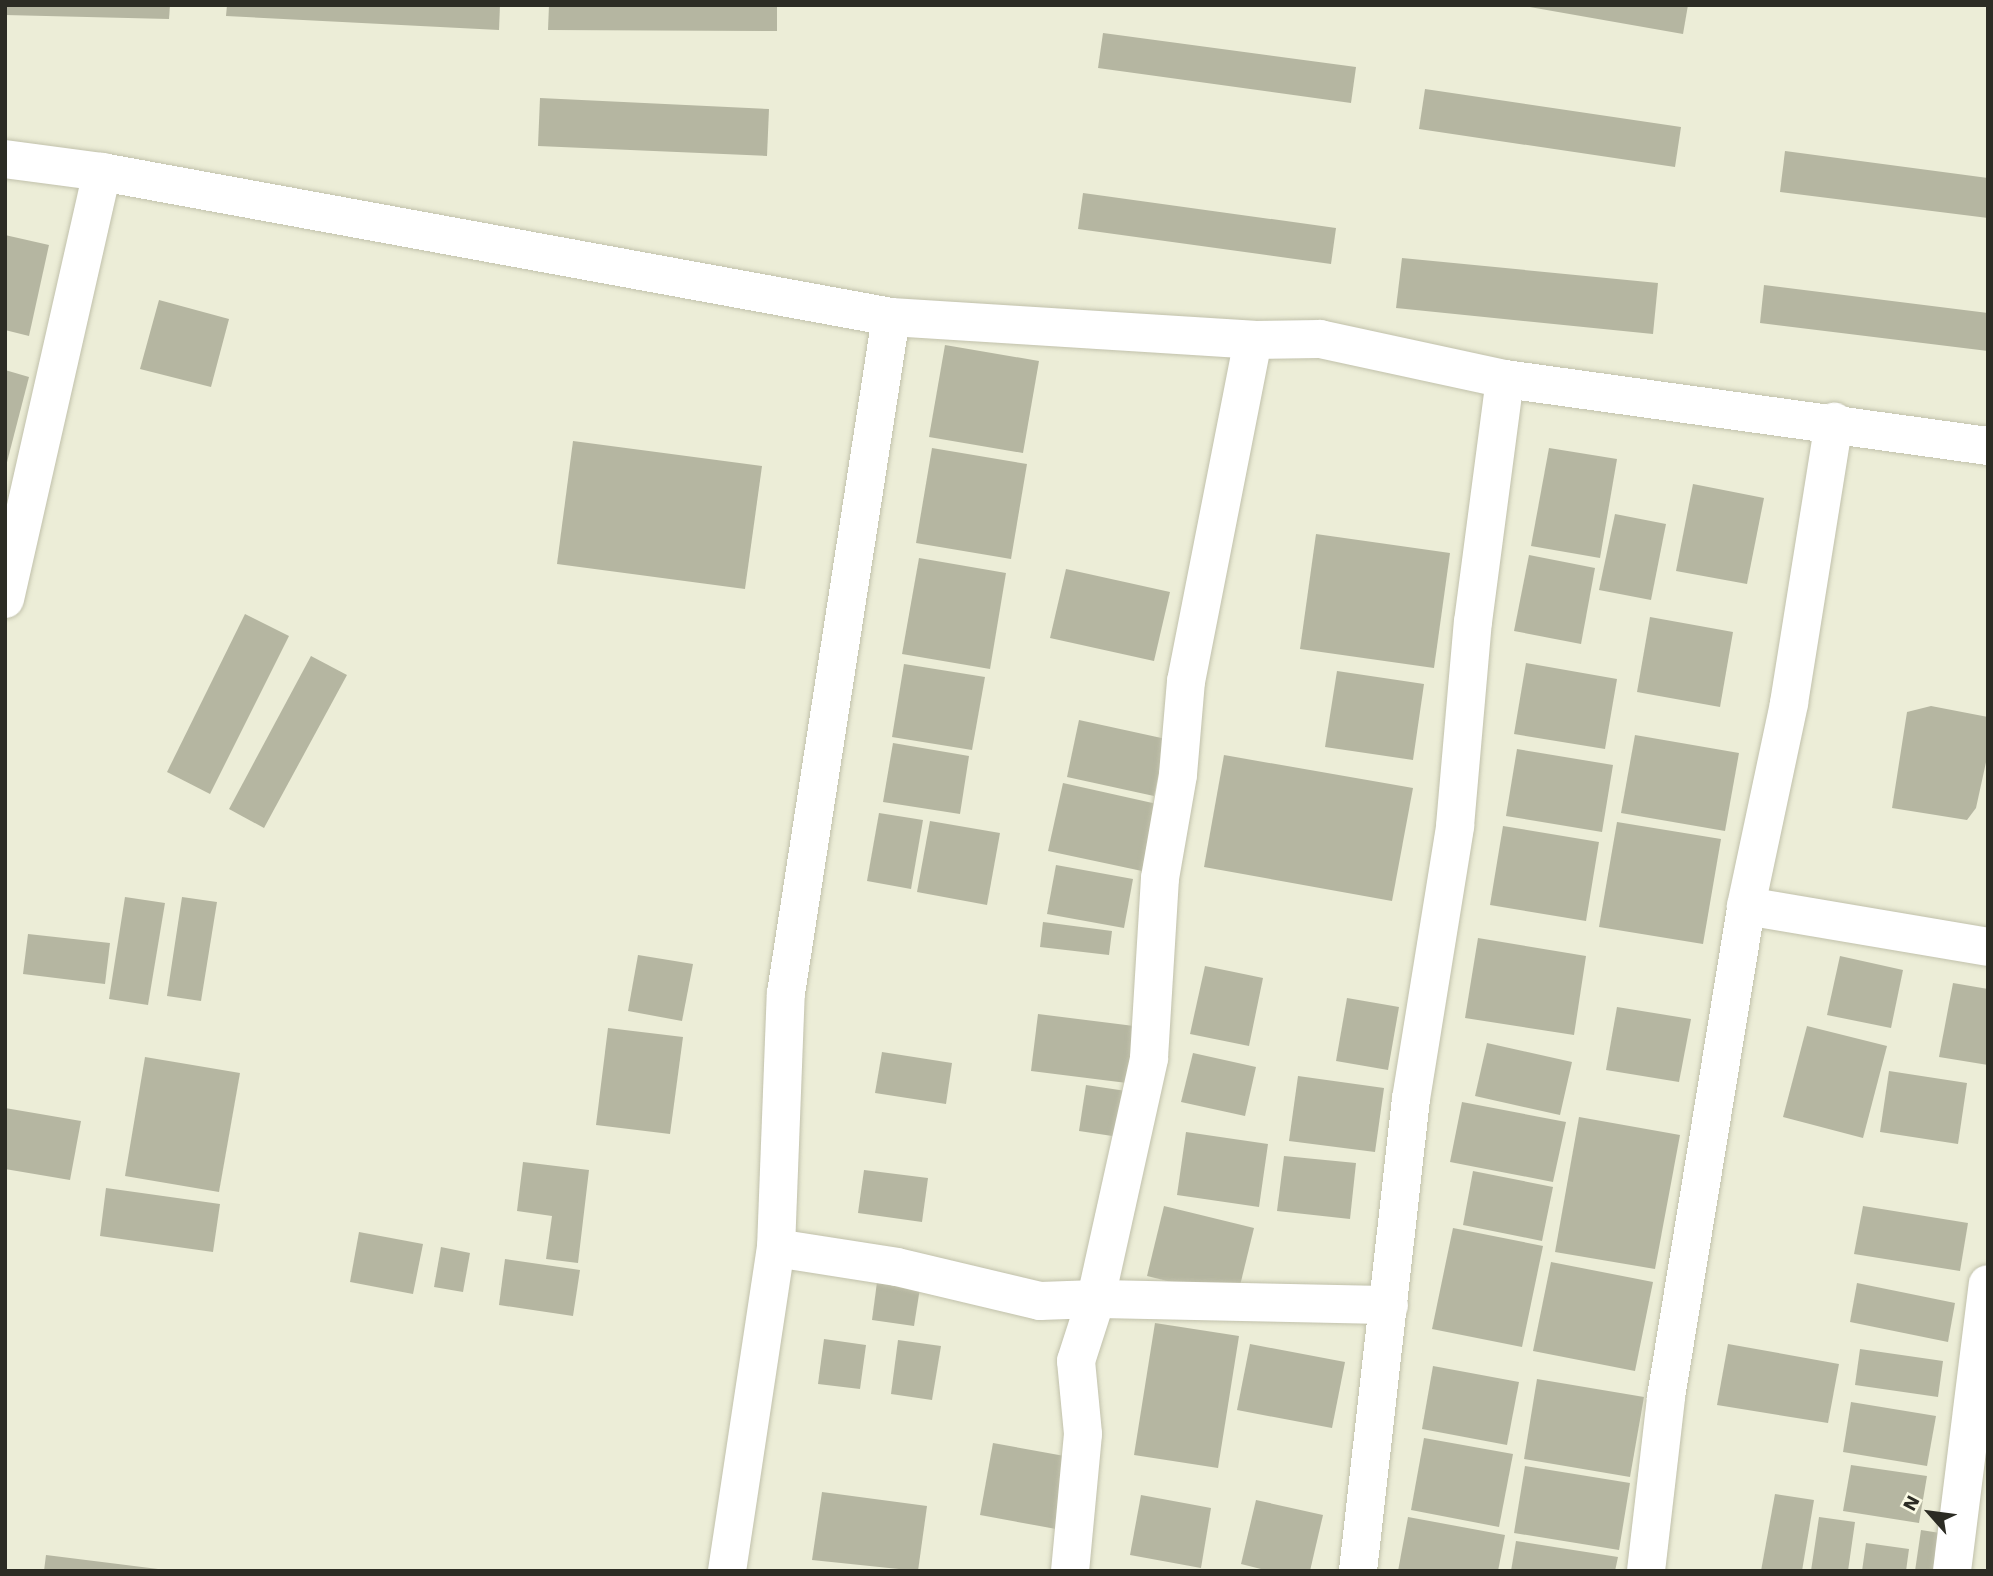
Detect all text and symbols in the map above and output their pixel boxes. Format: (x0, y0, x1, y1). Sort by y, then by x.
north arrow (1895, 1478, 1965, 1548)
text: N (1898, 1491, 1924, 1515)

